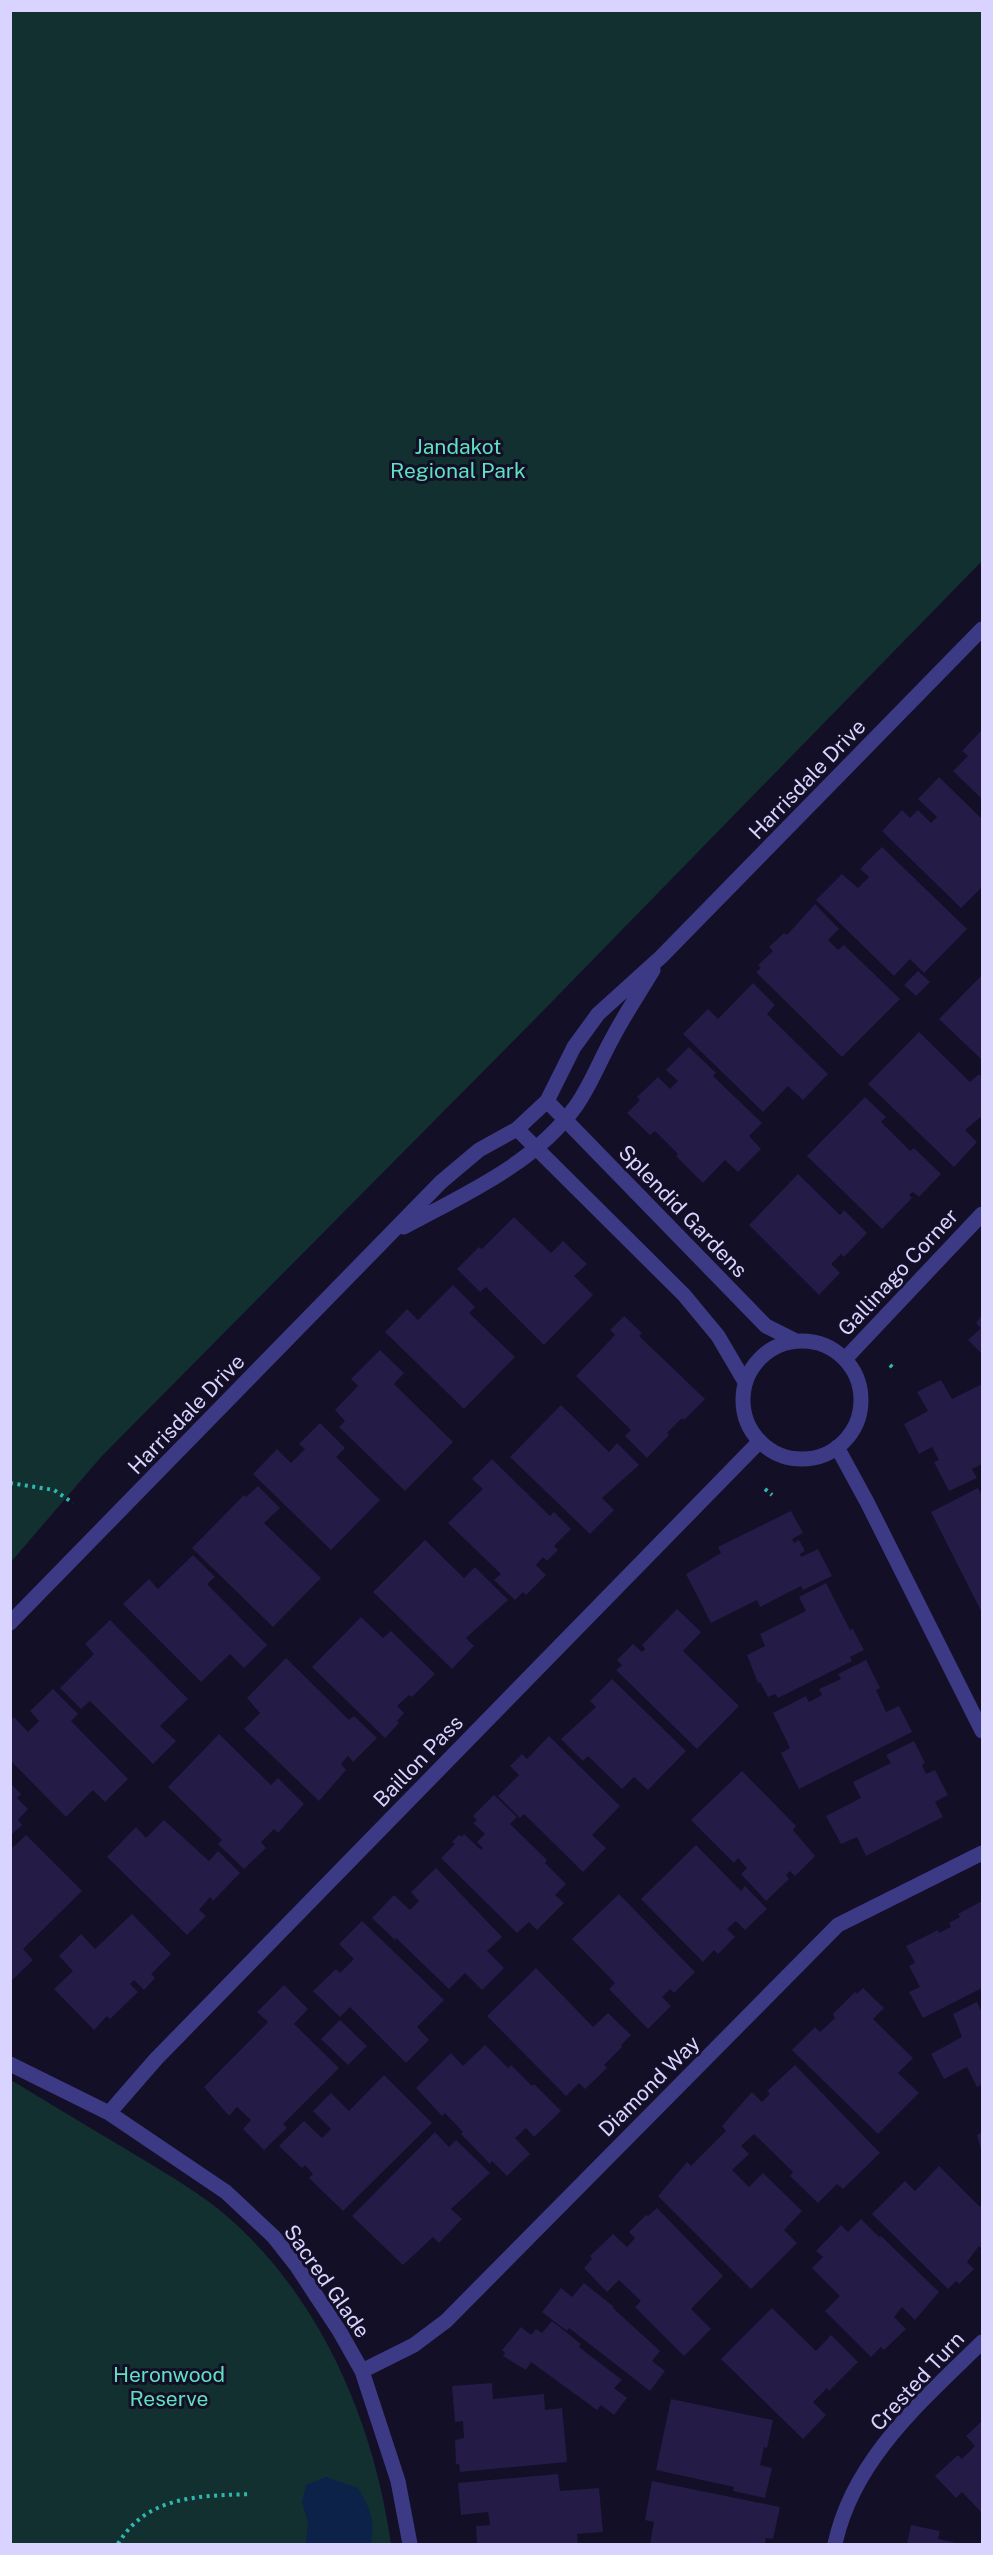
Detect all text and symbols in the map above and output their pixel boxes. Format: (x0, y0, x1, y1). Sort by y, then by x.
park label: Jandakot Regional Park (390, 434, 526, 483)
street label: Harrisdale Drive (743, 714, 871, 844)
street label: Splendid Gardens (614, 1140, 752, 1282)
street label: Gallinago Corner (833, 1203, 963, 1341)
street label: Harrisdale Drive (122, 1349, 250, 1479)
street label: Baillon Pass (368, 1710, 468, 1812)
street label: Diamond Way (593, 2030, 705, 2142)
street label: Sacred Glade (279, 2220, 375, 2342)
street label: Crested Turn (865, 2326, 969, 2436)
park label: Heronwood Reserve (113, 2362, 225, 2411)

